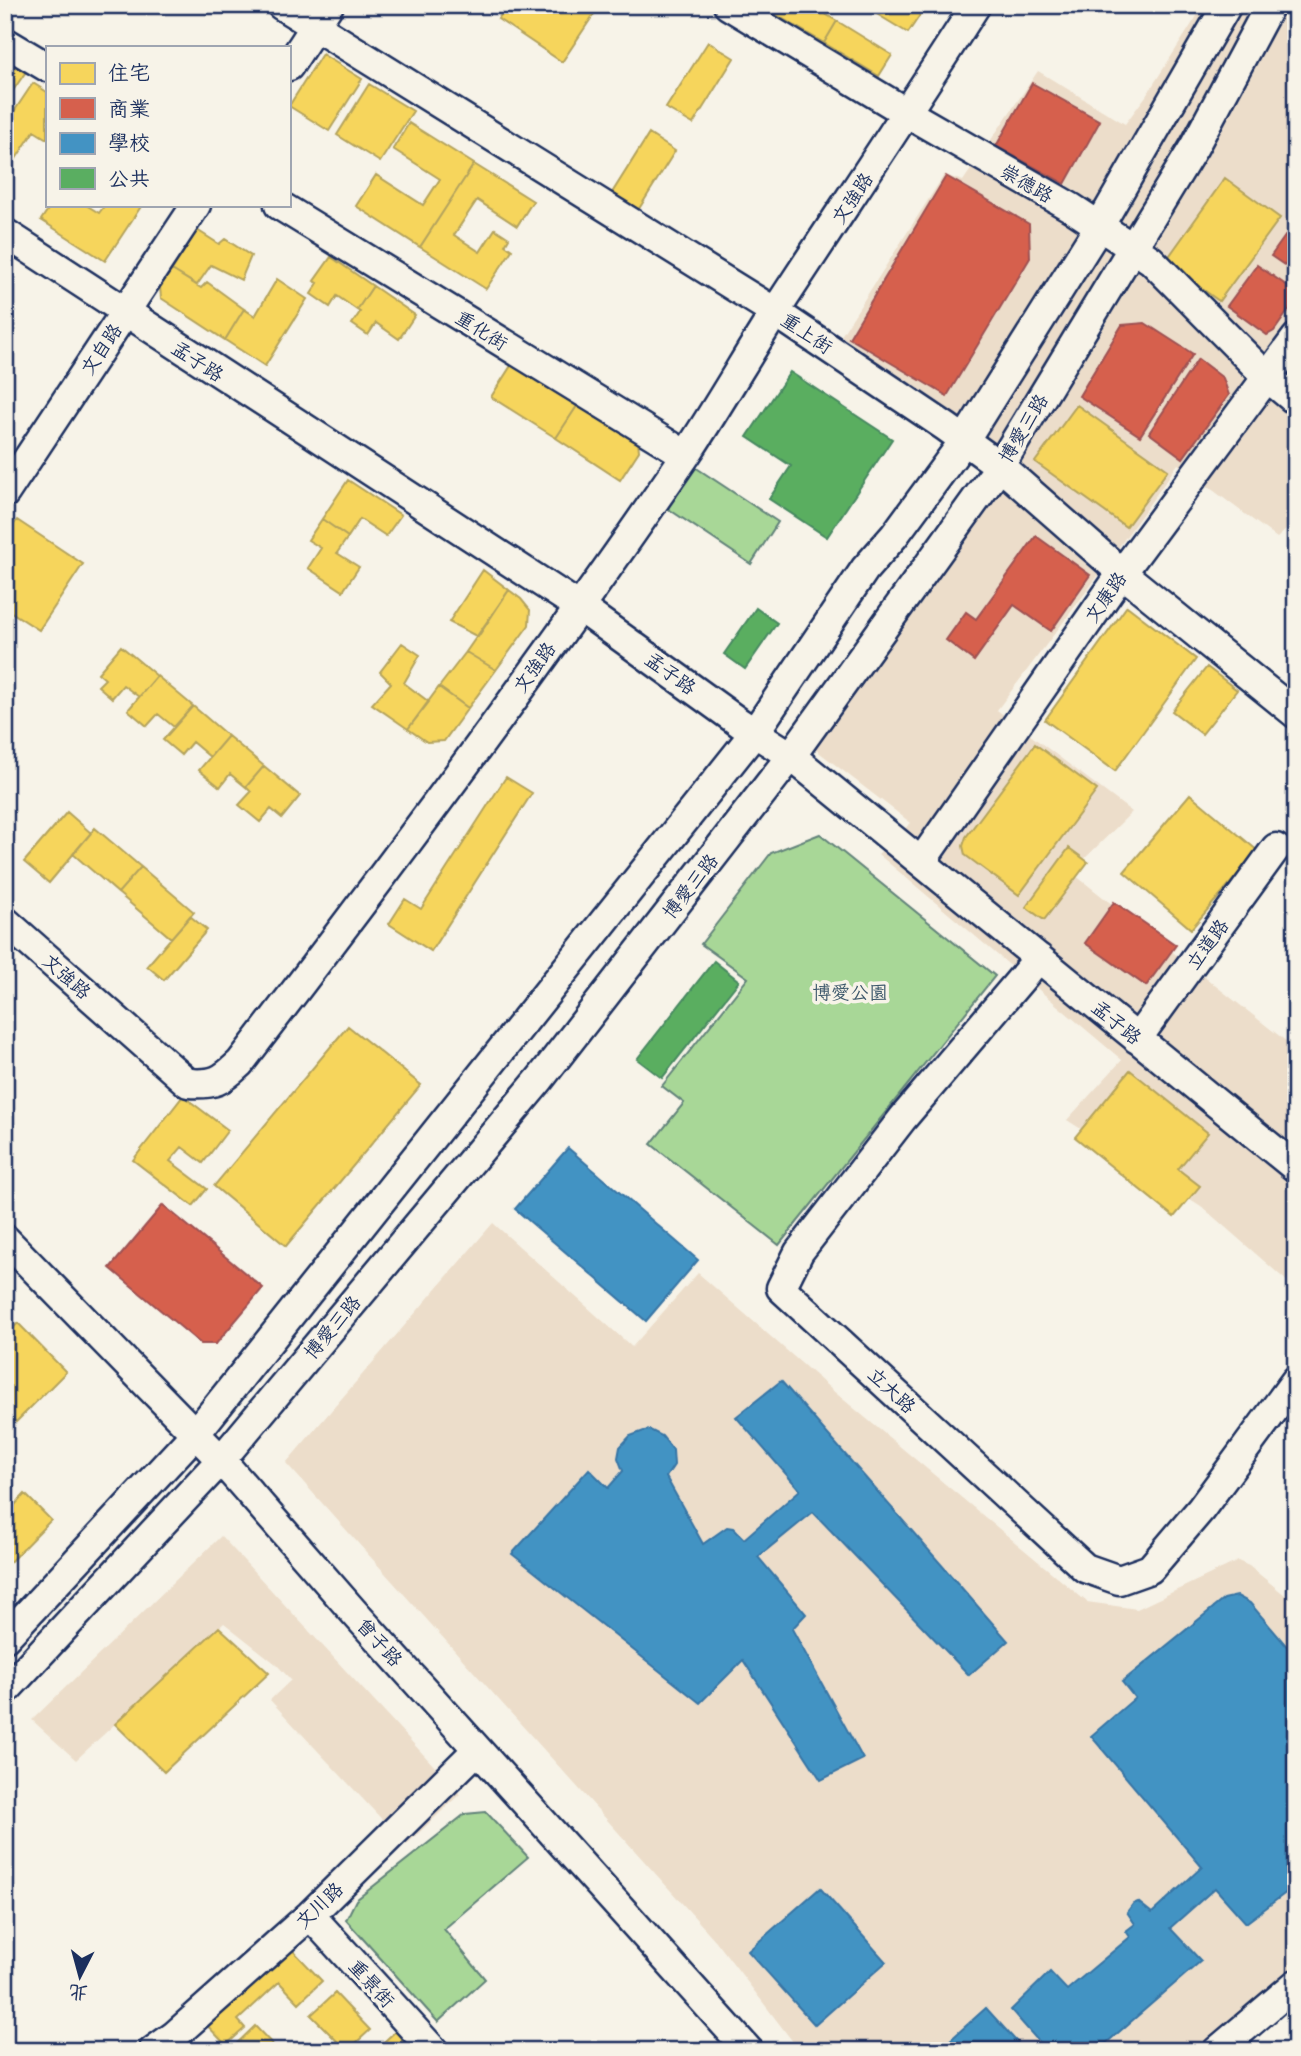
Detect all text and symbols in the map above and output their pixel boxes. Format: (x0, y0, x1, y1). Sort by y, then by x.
legend (46, 46, 290, 206)
text: 住宅 (108, 61, 150, 86)
text: 商業 (108, 97, 150, 122)
text: 學校 (108, 131, 150, 156)
street label: 崇德路 (996, 160, 1057, 209)
text: 公共 (108, 167, 150, 192)
street label: 文強路 (828, 169, 879, 229)
street label: 重化街 (451, 306, 511, 356)
street label: 重上街 (776, 309, 836, 360)
street label: 文自路 (77, 320, 128, 380)
street label: 孟子路 (167, 337, 227, 387)
street label: 博愛三路 (995, 390, 1054, 467)
street label: 文康路 (1080, 568, 1132, 628)
street label: 文強路 (509, 638, 561, 698)
street label: 孟子路 (640, 648, 700, 700)
street label: 博愛三路 (659, 850, 724, 924)
street label: 立道路 (1182, 915, 1234, 975)
street label: 文強路 (37, 949, 95, 1005)
park label: 博愛公園 (812, 982, 888, 1005)
street label: 孟子路 (1087, 996, 1145, 1050)
street label: 博愛三路 (300, 1291, 366, 1364)
street label: 立大路 (862, 1363, 920, 1419)
street label: 曾子路 (351, 1614, 407, 1672)
street label: 文川路 (292, 1878, 349, 1934)
north arrow (46, 1940, 116, 2010)
street label: 重景街 (343, 1955, 399, 2013)
text: 北 (68, 1979, 89, 2004)

